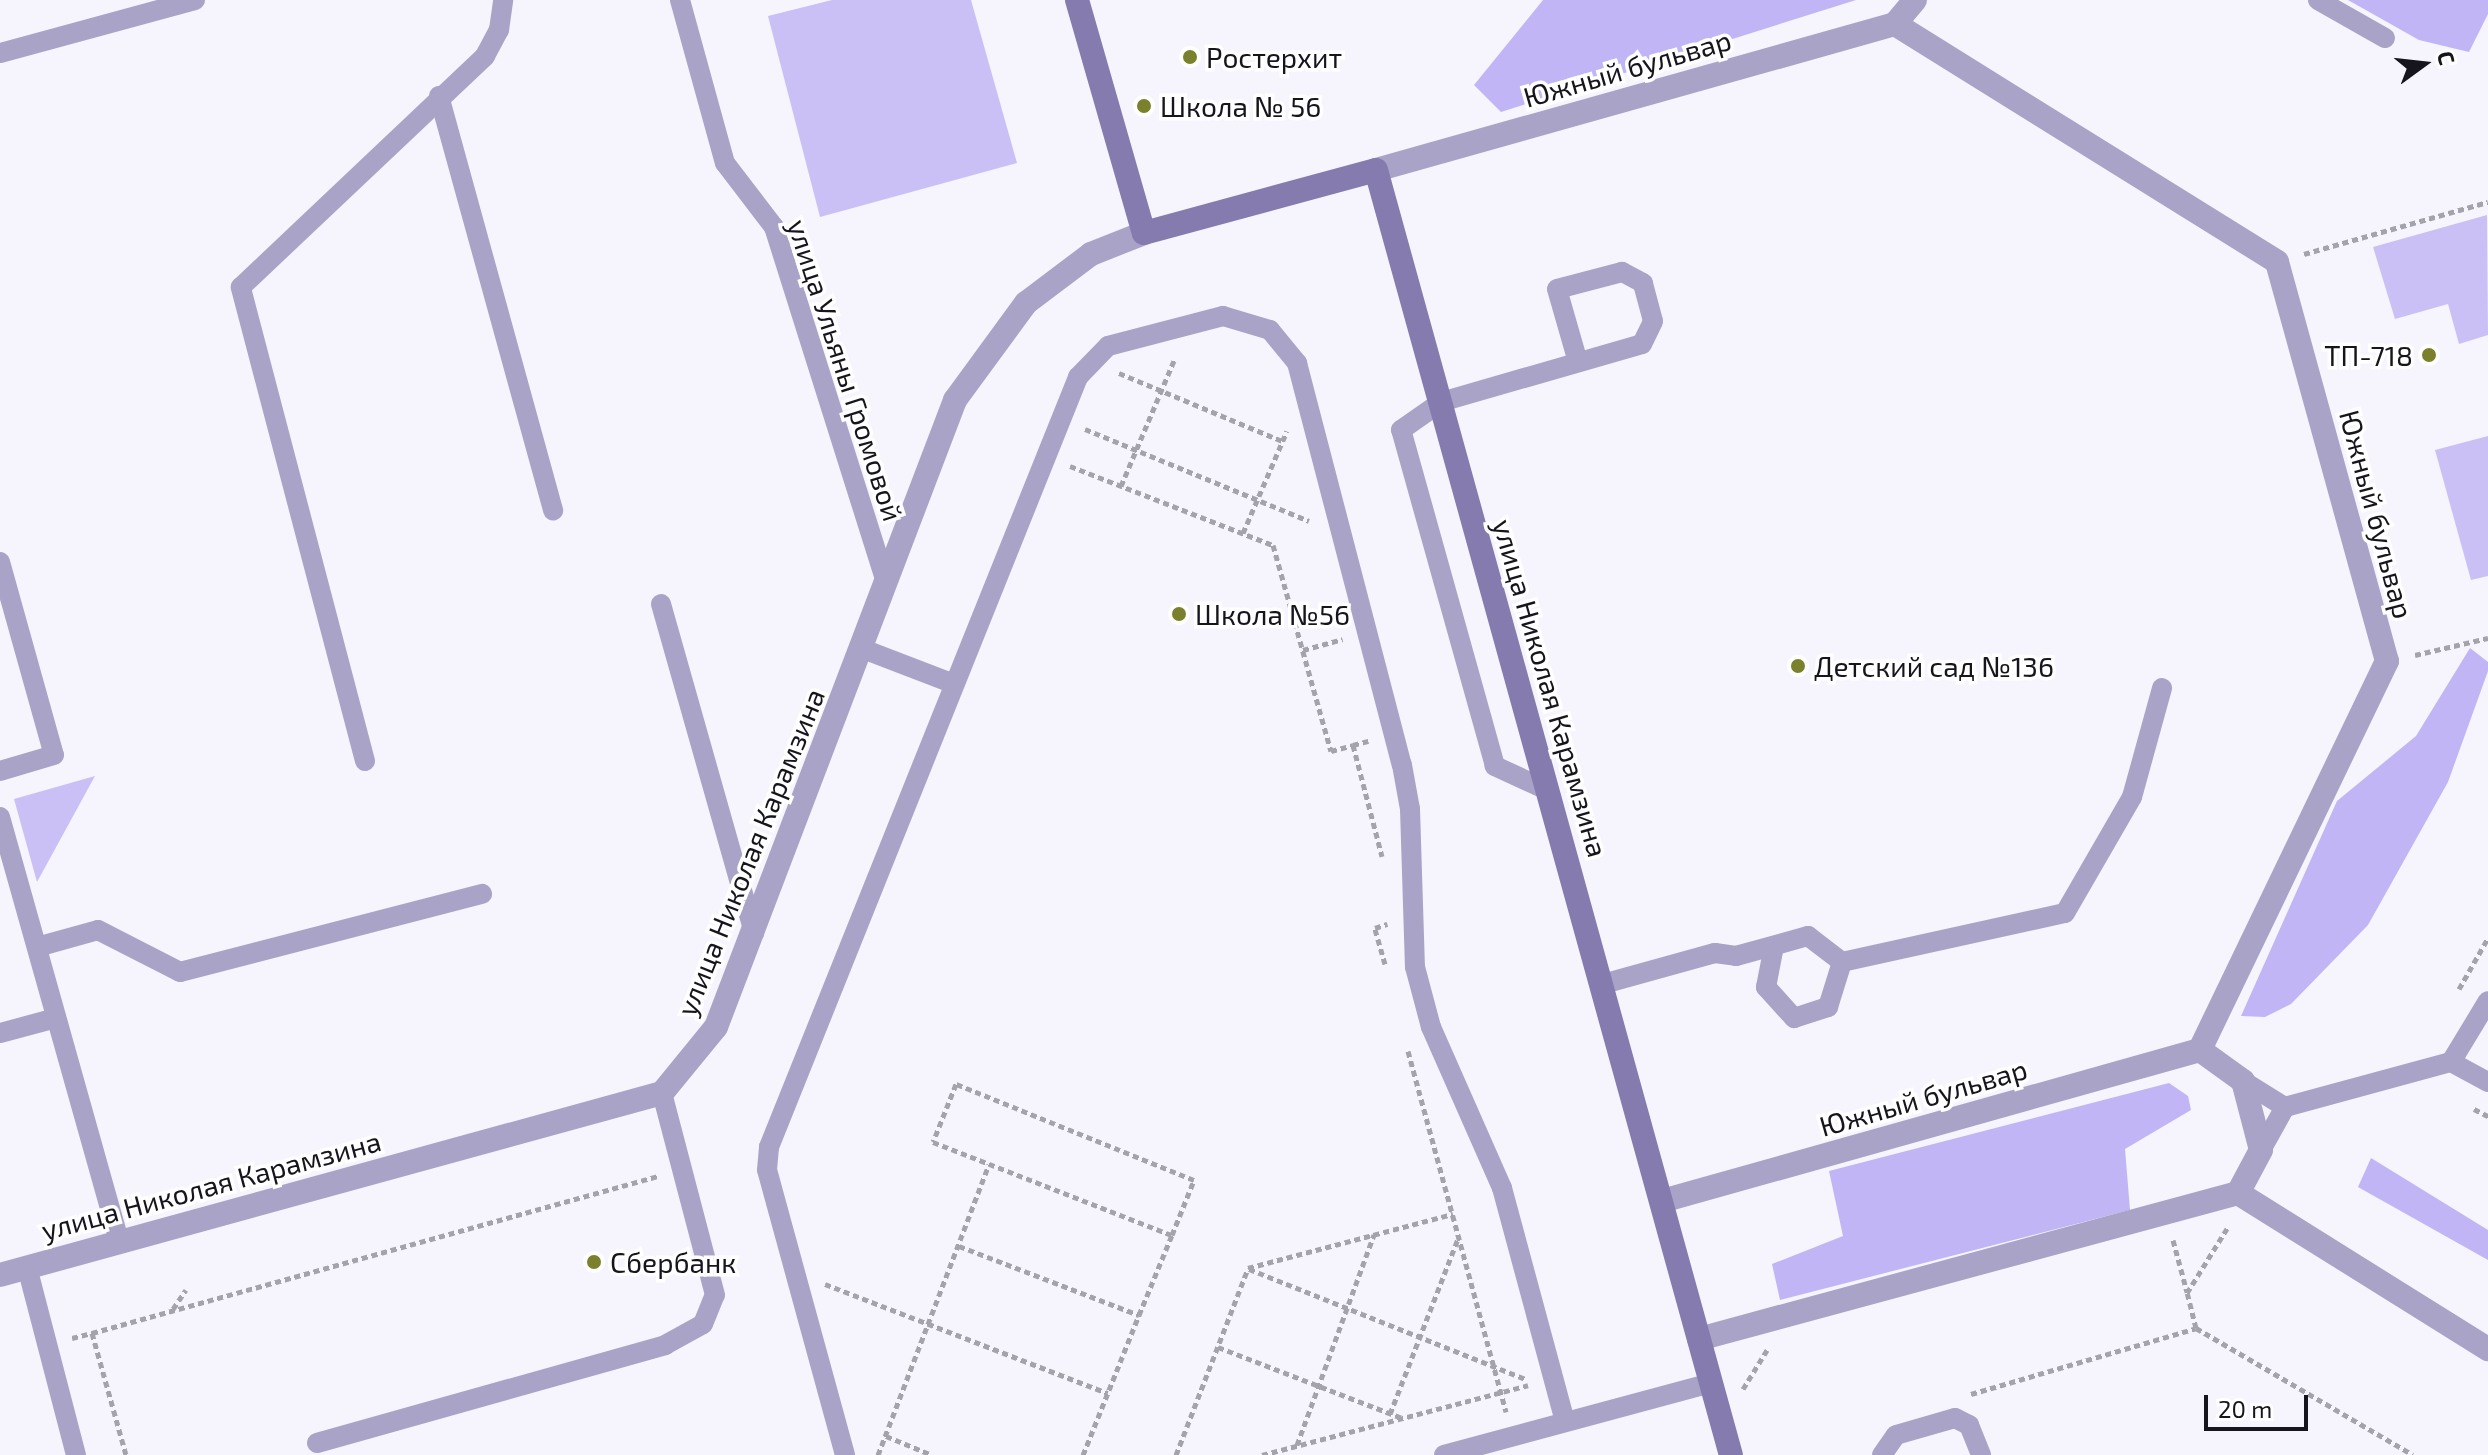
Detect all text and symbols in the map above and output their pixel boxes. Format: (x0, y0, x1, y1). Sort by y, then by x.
street label: Южный бульвар (1519, 22, 1735, 114)
north arrow (2384, 24, 2464, 104)
place label: Ростерхит (1206, 40, 1342, 74)
marker: Ростерхит (1181, 48, 1199, 66)
text: С (2433, 48, 2461, 67)
place label: Школа № 56 (1160, 89, 1321, 123)
marker: Школа № 56 (1135, 97, 1153, 115)
street label: улица Ульяны Громовой (781, 215, 911, 525)
place label: ТП-718 (2324, 338, 2413, 372)
marker: ТП-718 (2420, 346, 2438, 364)
street label: Южный бульвар (2333, 406, 2421, 622)
street label: улица Николая Карамзина (1487, 515, 1615, 861)
place label: Школа №56 (1195, 597, 1350, 631)
marker: Школа №56 (1170, 605, 1188, 623)
place label: Детский сад №136 (1814, 649, 2054, 683)
marker: Детский сад №136 (1789, 657, 1807, 675)
street label: улица Николая Карамзина (669, 683, 831, 1021)
street label: Южный бульвар (1815, 1051, 2031, 1143)
street label: улица Николая Карамзина (38, 1123, 384, 1247)
place label: Сбербанк (610, 1245, 736, 1279)
marker: Сбербанк (585, 1253, 603, 1271)
scale bar (2208, 1379, 2312, 1429)
text: 20 m (2218, 1394, 2272, 1423)

